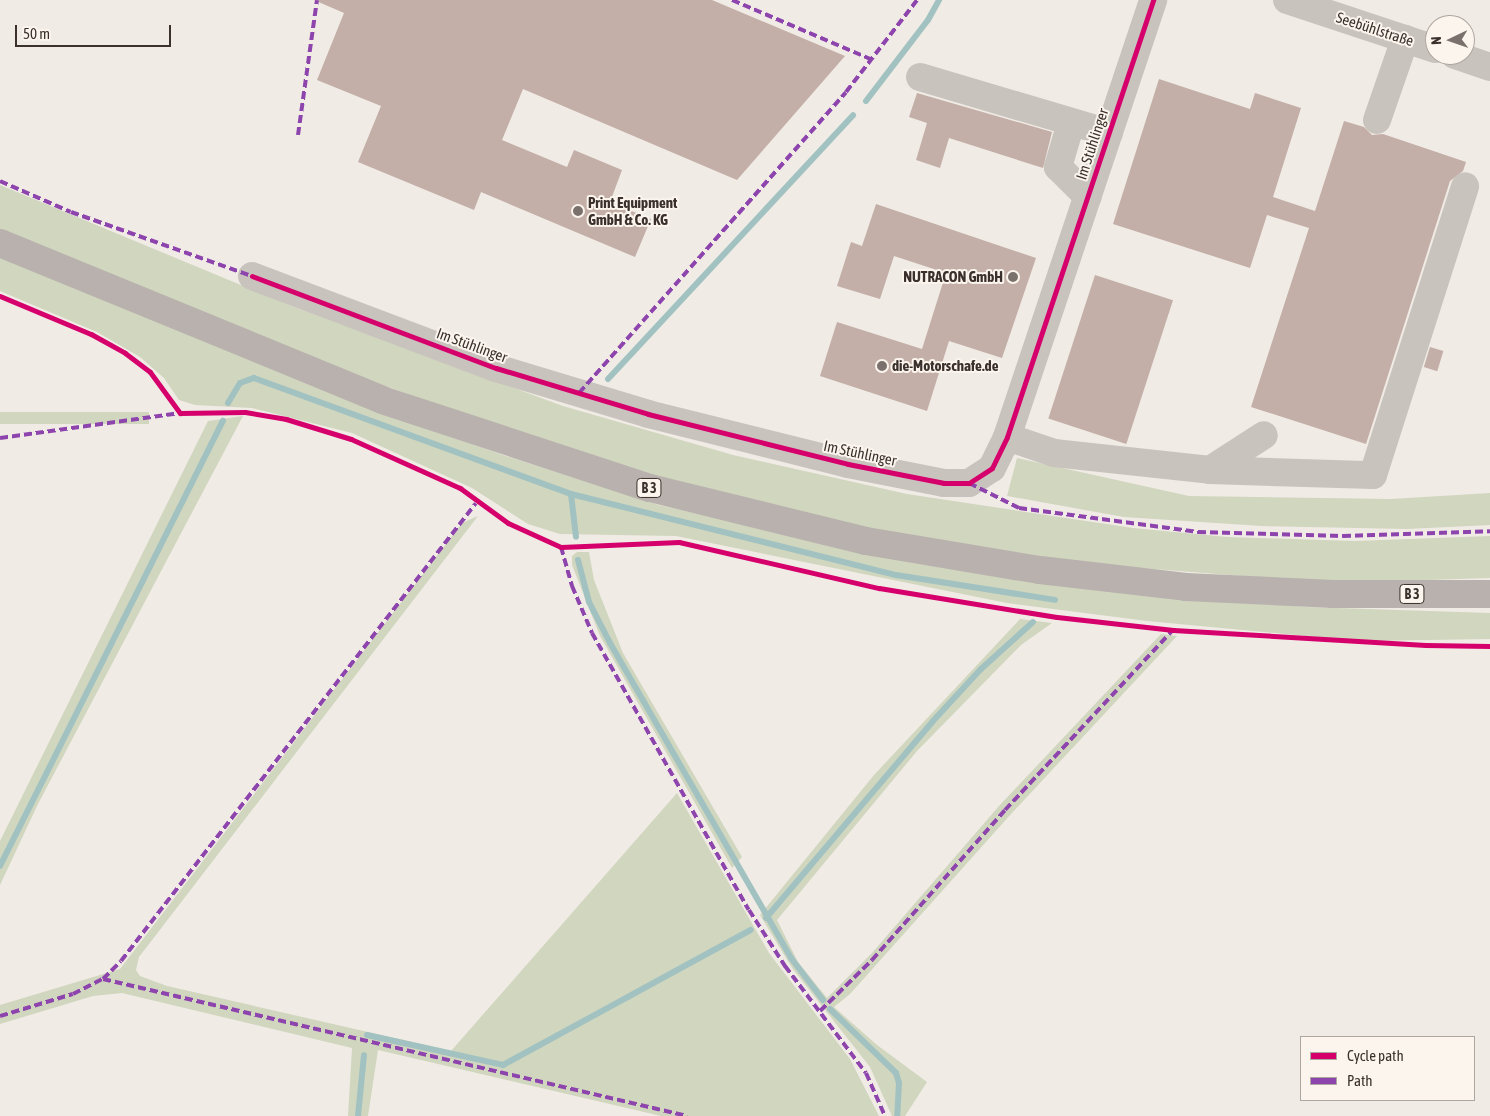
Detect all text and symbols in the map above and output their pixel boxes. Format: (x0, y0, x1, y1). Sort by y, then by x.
street label: Seebühlstraße (1334, 8, 1416, 50)
scale bar (18, 15, 174, 47)
north arrow (1425, 15, 1475, 65)
text: 50 m (23, 25, 50, 42)
text: N (1428, 36, 1444, 45)
street label: Im Stühlinger (1072, 106, 1112, 182)
place label: Print Equipment GmbH & Co. KG (588, 193, 677, 228)
marker: Print Equipment GmbH & Co. KG (572, 205, 584, 217)
place label: NUTRACON GmbH (903, 268, 1003, 286)
marker: NUTRACON GmbH (1007, 271, 1019, 283)
street label: Im Stühlinger (434, 324, 510, 366)
place label: die-Motorschafe.de (892, 357, 998, 375)
marker: die-Motorschafe.de (876, 360, 888, 372)
street label: Im Stühlinger (822, 437, 898, 469)
road number: B 3 (635, 476, 663, 499)
road number: B 3 (1398, 582, 1426, 606)
legend (1300, 1036, 1475, 1101)
text: Cycle path (1347, 1047, 1404, 1064)
text: Path (1347, 1072, 1373, 1089)

